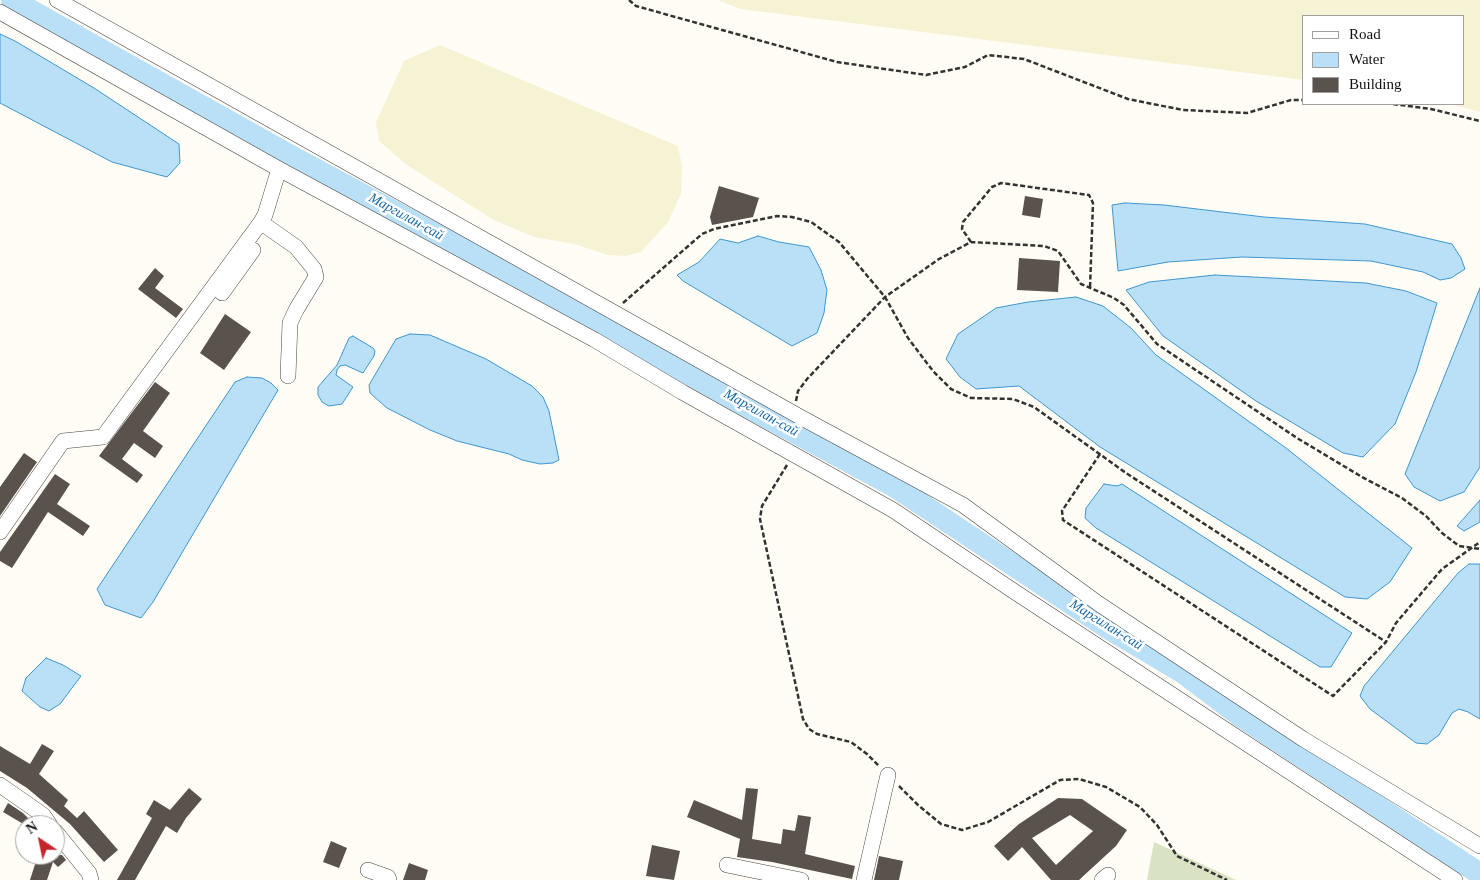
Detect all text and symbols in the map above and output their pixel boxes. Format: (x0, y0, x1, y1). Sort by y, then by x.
legend (1302, 15, 1465, 105)
text: Road (1349, 26, 1381, 42)
text: Water (1349, 51, 1384, 67)
text: Building (1349, 76, 1402, 92)
water label: Маргилан-сай (366, 190, 446, 244)
water label: Маргилан-сай (721, 386, 801, 440)
water label: Маргилан-сай (1066, 596, 1146, 654)
north arrow (15, 815, 65, 865)
text: N (24, 819, 40, 837)

